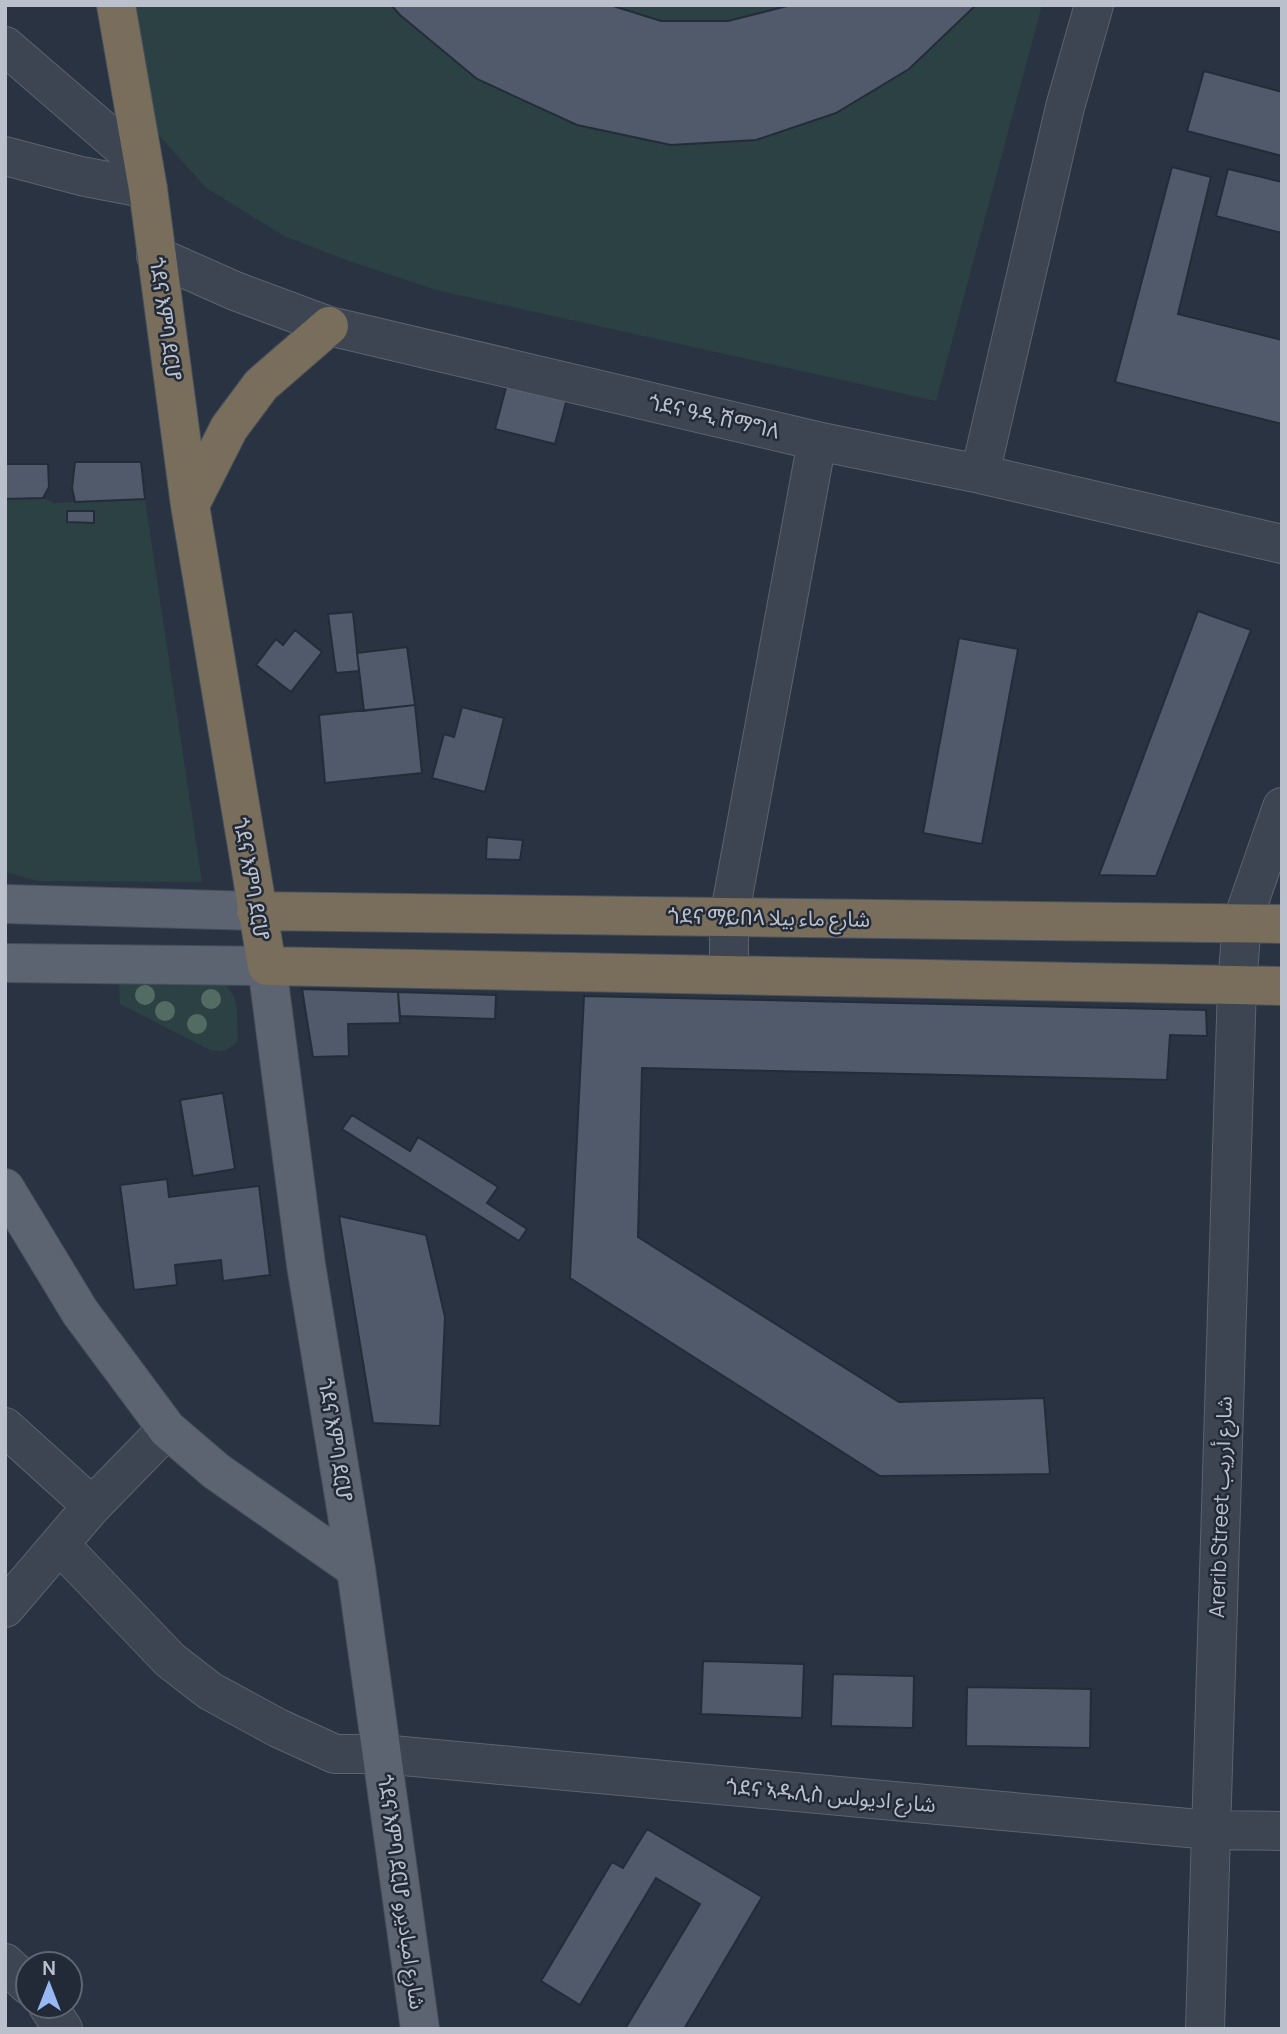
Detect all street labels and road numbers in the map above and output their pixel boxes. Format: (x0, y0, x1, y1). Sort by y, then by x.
street label: ጎደና እምባ ደርሆ (143, 255, 188, 382)
street label: ጎደና ዓዲ ሽማግለ (646, 387, 783, 445)
street label: ጎደና እምባ ደርሆ (227, 815, 277, 942)
street label: ጎደና ማይበላ شارع ماء بيلا (668, 901, 870, 935)
street label: ጎደና እምባ ደርሆ (312, 1376, 360, 1503)
street label: Arerib Street شارع أرريب (1202, 1396, 1240, 1618)
street label: ጎደና ኣዱሊስ شارع اديولس (725, 1772, 937, 1820)
street label: ጎደና እምባ ደርሆ شارع امباديرو (370, 1773, 432, 2011)

